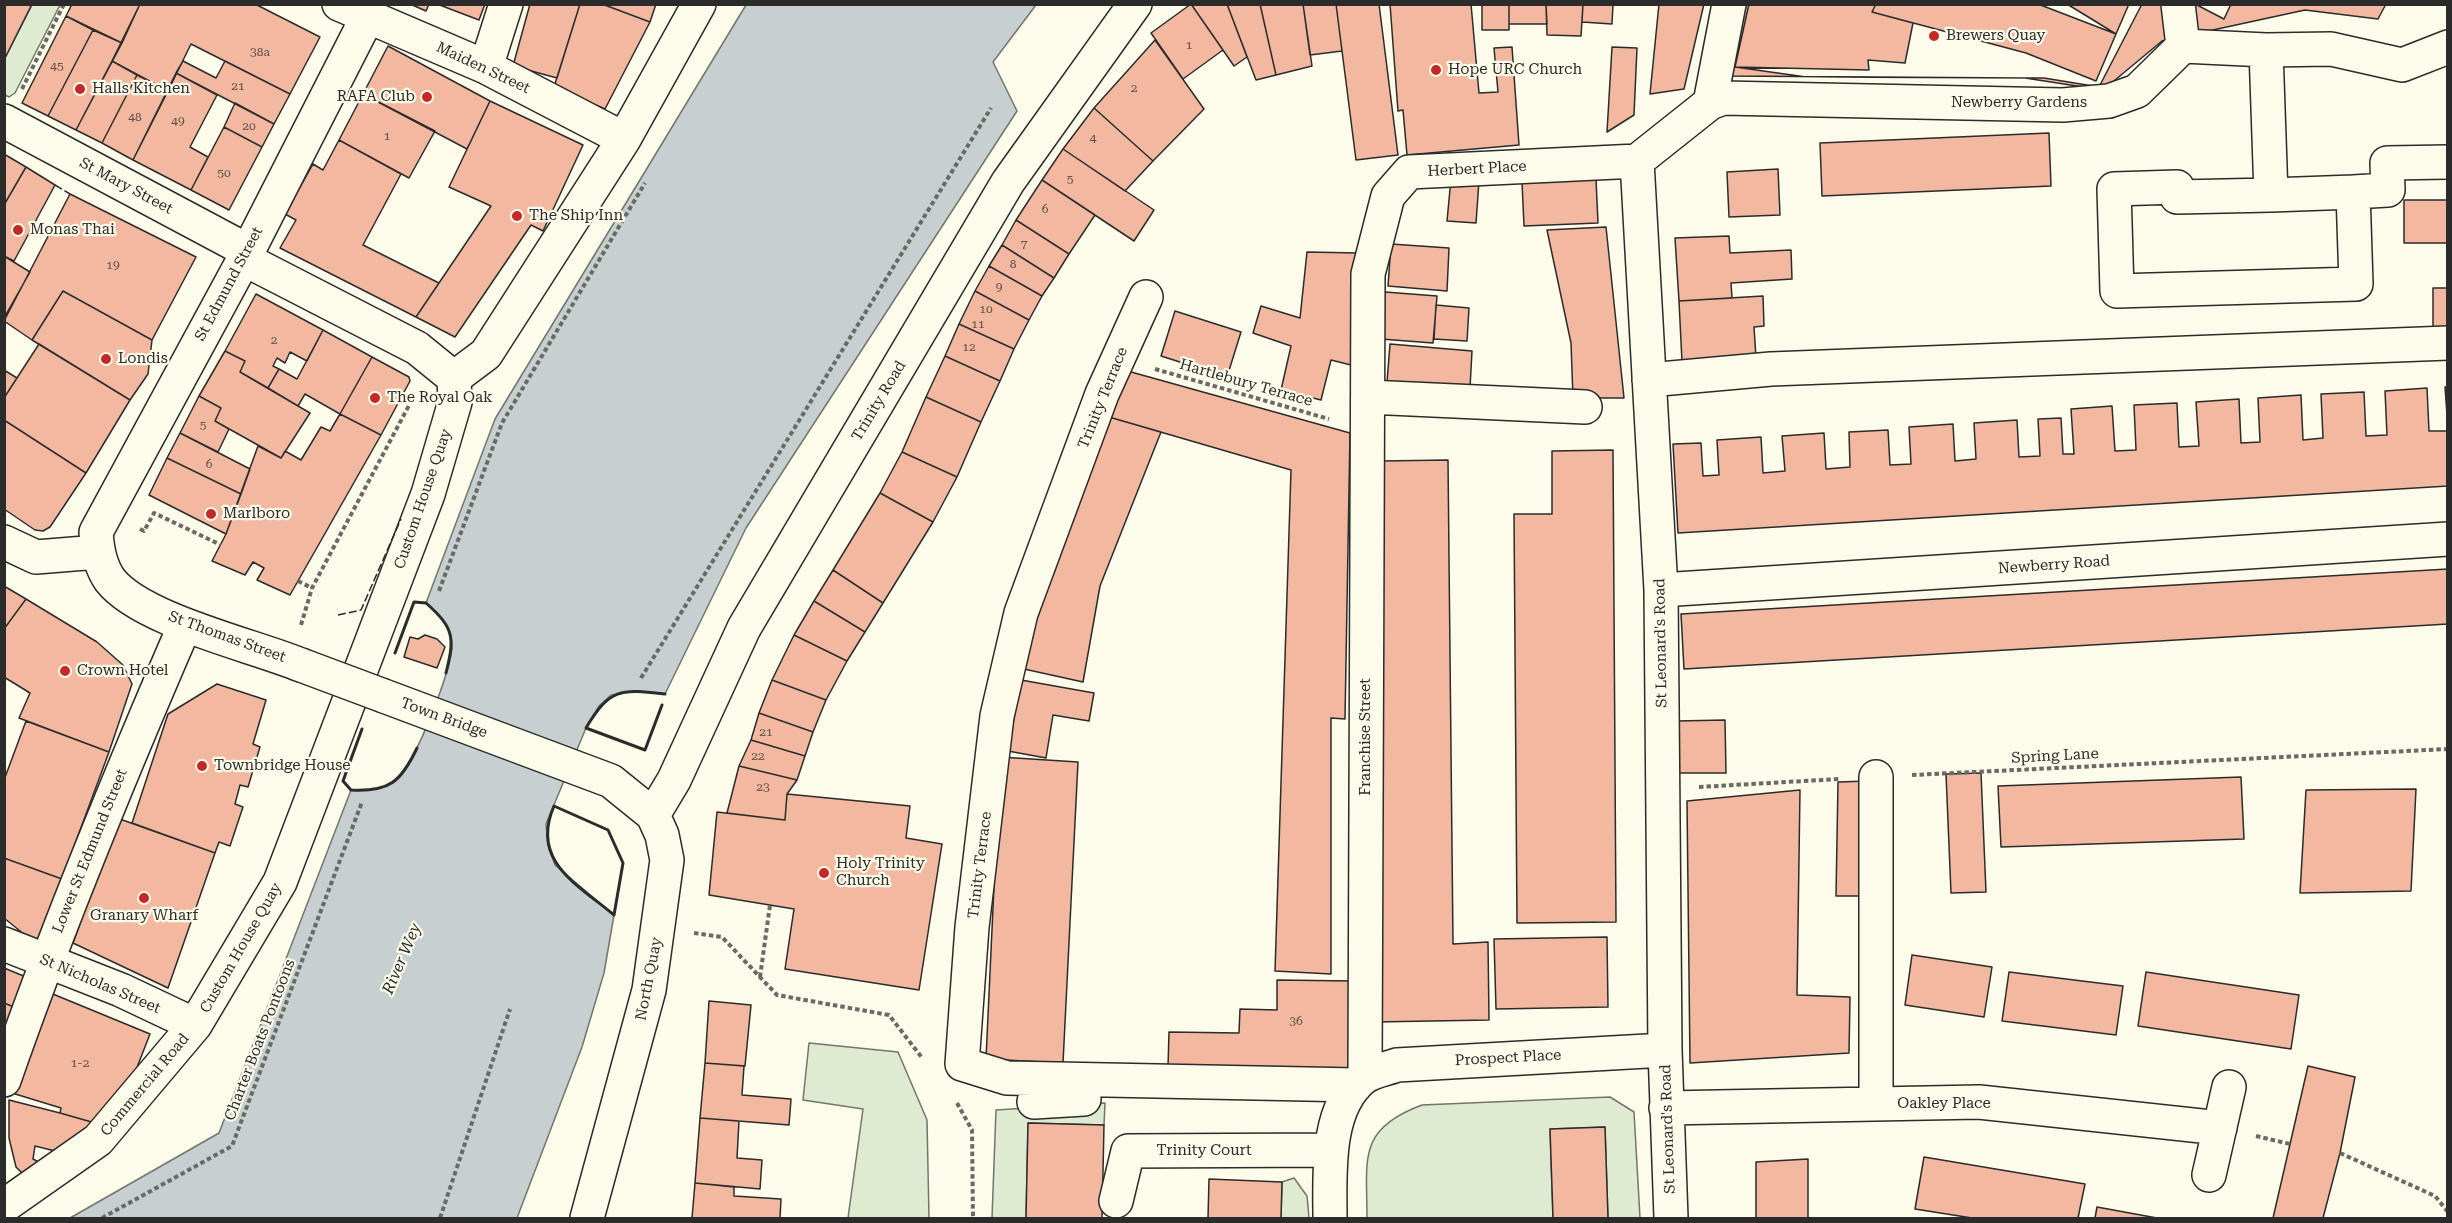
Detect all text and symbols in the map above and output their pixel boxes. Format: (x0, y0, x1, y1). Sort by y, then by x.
place label: Brewers Quay (1946, 27, 2045, 45)
marker: Brewers Quay (1927, 29, 1941, 43)
street label: Maiden Street (433, 38, 533, 98)
house number: 1 (1186, 38, 1192, 52)
house number: 38a (250, 45, 270, 59)
house number: 45 (50, 59, 64, 73)
place label: Hope URC Church (1448, 61, 1582, 79)
marker: Hope URC Church (1429, 63, 1443, 77)
house number: 21 (231, 79, 245, 93)
place label: Halls Kitchen (92, 80, 190, 98)
house number: 2 (1131, 81, 1137, 95)
marker: Halls Kitchen (73, 82, 87, 96)
place label: RAFA Club (337, 88, 415, 106)
marker: RAFA Club (420, 90, 434, 104)
street label: Newberry Gardens (1951, 94, 2087, 112)
house number: 48 (128, 110, 142, 124)
house number: 49 (171, 114, 185, 128)
house number: 20 (242, 119, 256, 133)
house number: 1 (384, 129, 390, 143)
house number: 4 (1090, 131, 1096, 145)
street label: St Mary Street (76, 154, 176, 218)
street label: Herbert Place (1427, 157, 1527, 181)
house number: 50 (217, 166, 231, 180)
house number: 5 (1067, 172, 1073, 186)
house number: 6 (1042, 202, 1048, 216)
place label: The Ship Inn (529, 207, 623, 225)
marker: The Ship Inn (510, 209, 524, 223)
place label: Monas Thai (30, 221, 115, 239)
marker: Monas Thai (11, 223, 25, 237)
street label: St Edmund Street (191, 224, 267, 344)
house number: 7 (1021, 237, 1027, 251)
house number: 8 (1010, 257, 1016, 271)
house number: 19 (106, 258, 120, 272)
house number: 9 (996, 280, 1002, 294)
house number: 10 (979, 302, 993, 316)
house number: 11 (971, 317, 985, 331)
house number: 2 (271, 333, 277, 347)
house number: 12 (962, 340, 976, 354)
street label: Trinity Terrace (1074, 345, 1132, 451)
place label: Londis (118, 350, 168, 368)
marker: Londis (99, 352, 113, 366)
street label: Hartlebury Terrace (1177, 355, 1315, 411)
street label: Trinity Road (848, 358, 910, 444)
place label: The Royal Oak (387, 389, 493, 407)
marker: The Royal Oak (368, 391, 382, 405)
house number: 5 (200, 418, 206, 432)
street label: Custom House Quay (391, 426, 455, 572)
house number: 6 (206, 457, 212, 471)
place label: Marlboro (223, 505, 290, 523)
marker: Marlboro (204, 507, 218, 521)
street label: Newberry Road (1997, 552, 2111, 578)
street label: St Leonard's Road (1651, 578, 1671, 708)
street label: St Thomas Street (166, 607, 288, 667)
place label: Crown Hotel (77, 662, 168, 680)
marker: Crown Hotel (58, 664, 72, 678)
street label: Franchise Street (1357, 678, 1375, 796)
street label: Town Bridge (398, 694, 490, 742)
house number: 21 (759, 725, 773, 739)
street label: Spring Lane (2011, 745, 2099, 767)
house number: 22 (751, 749, 765, 763)
place label: Townbridge House (214, 757, 350, 775)
marker: Townbridge House (195, 759, 209, 773)
street label: Lower St Edmund Street (49, 766, 131, 936)
house number: 23 (756, 780, 770, 794)
street label: Trinity Terrace (964, 810, 996, 920)
place label: Holy Trinity Church (836, 855, 925, 890)
marker: Holy Trinity Church (817, 866, 831, 880)
street label: Custom House Quay (196, 880, 286, 1016)
marker: Granary Wharf (137, 891, 151, 905)
place label: Granary Wharf (90, 907, 198, 925)
water label: River Wey (379, 921, 425, 997)
street label: North Quay (632, 936, 666, 1022)
street label: St Nicholas Street (37, 950, 163, 1018)
street label: Charter Boats Pontoons (221, 957, 299, 1123)
house number: 36 (1289, 1014, 1303, 1028)
street label: Commercial Road (97, 1030, 193, 1140)
street label: Prospect Place (1454, 1046, 1562, 1070)
house number: 1-2 (71, 1056, 89, 1070)
street label: St Leonard's Road (1657, 1064, 1679, 1194)
street label: Oakley Place (1897, 1095, 1991, 1113)
street label: Trinity Court (1156, 1142, 1252, 1160)

